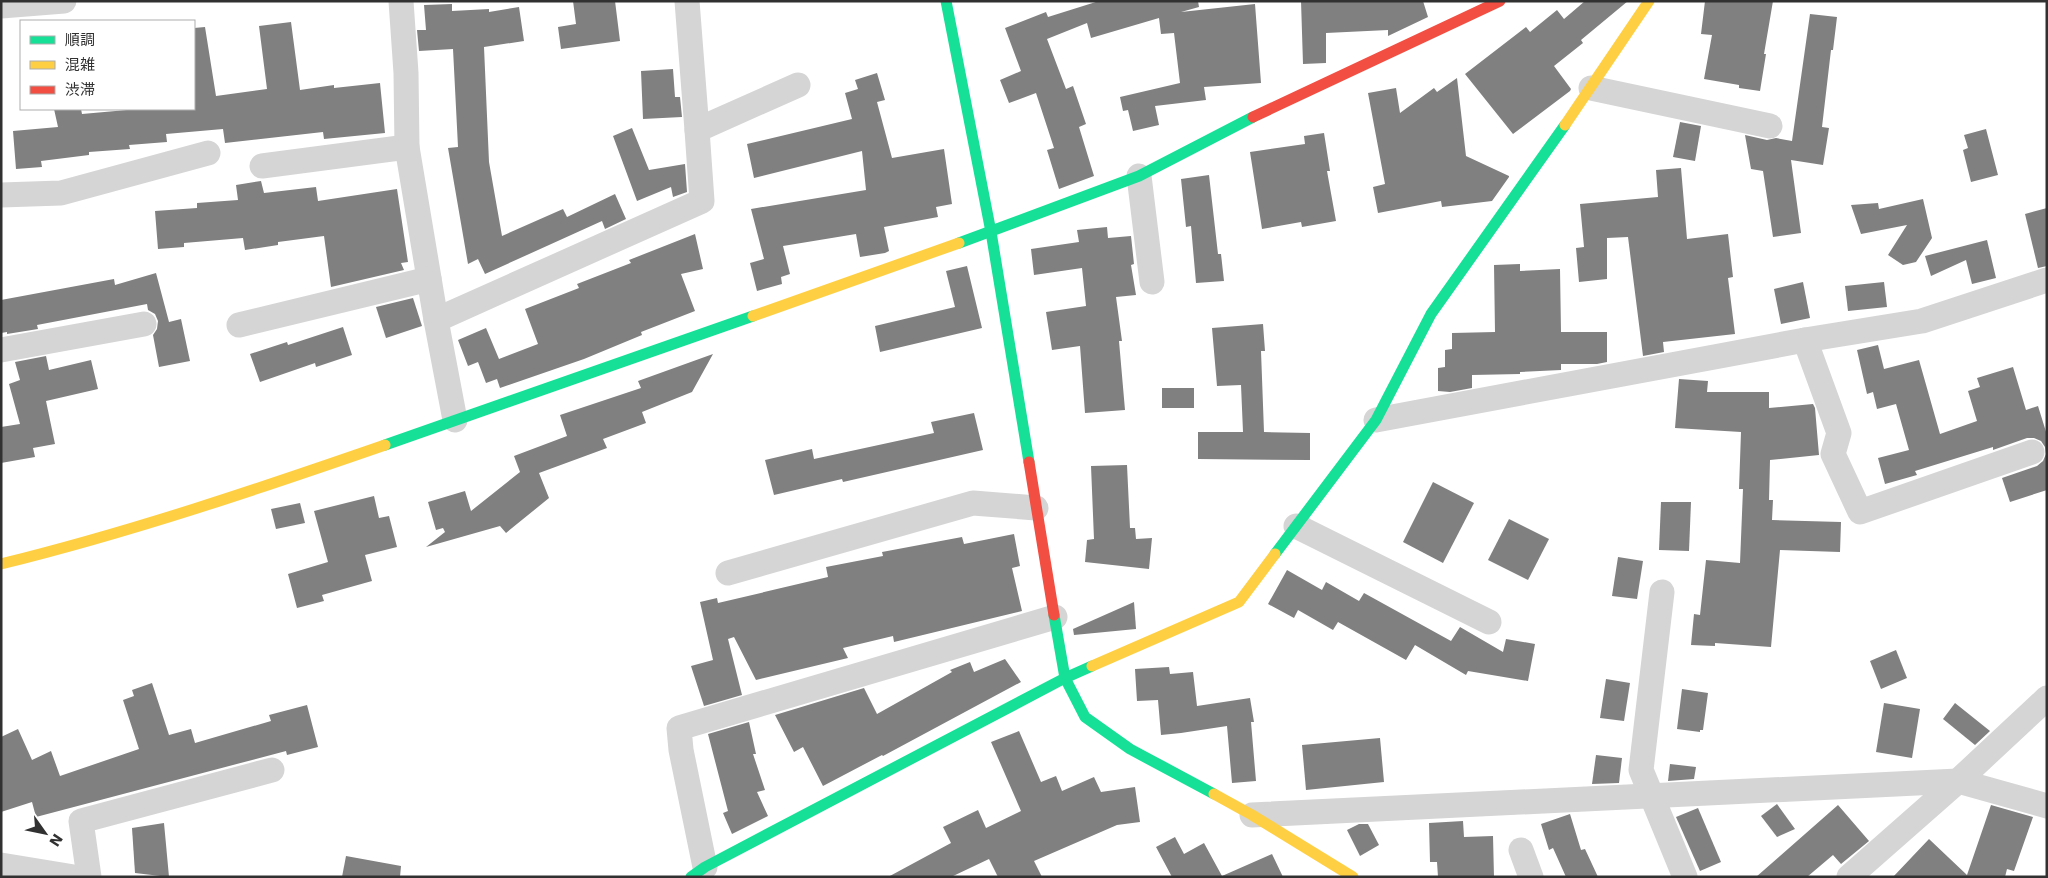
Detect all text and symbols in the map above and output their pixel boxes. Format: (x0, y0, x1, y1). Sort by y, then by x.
legend (20, 20, 195, 110)
text: 順調 (65, 31, 95, 49)
text: 混雑 (65, 56, 95, 74)
text: 渋滞 (65, 81, 95, 99)
north arrow (20, 808, 70, 858)
text: N (46, 831, 66, 849)

